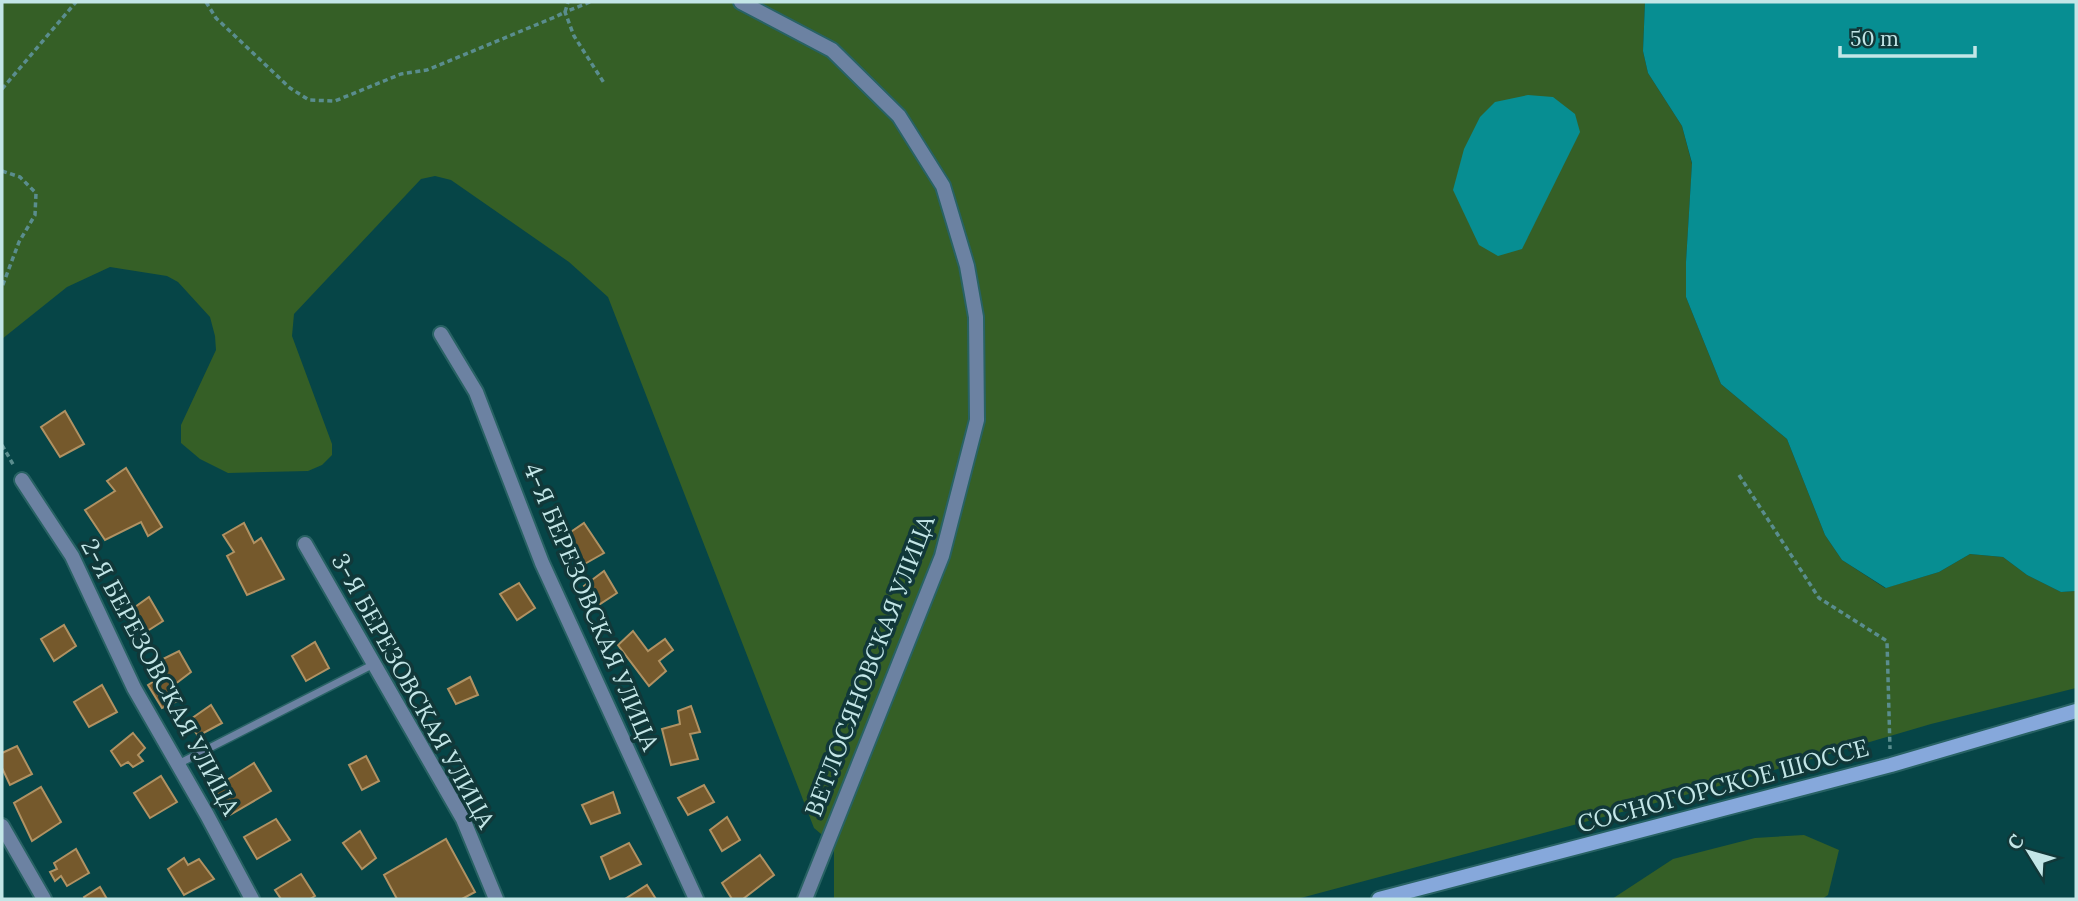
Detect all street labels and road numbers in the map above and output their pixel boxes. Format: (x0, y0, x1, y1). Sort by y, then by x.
street label: 4-Я БЕРЕЗОВСКАЯ УЛИЦА (517, 458, 666, 756)
street label: ВЕТЛОСЯНОВСКАЯ УЛИЦА (798, 510, 942, 821)
street label: 2-Я БЕРЕЗОВСКАЯ УЛИЦА (74, 533, 247, 821)
street label: 3-Я БЕРЕЗОВСКАЯ УЛИЦА (325, 548, 502, 834)
street label: СОСНОГОРСКОЕ ШОССЕ (1574, 732, 1872, 839)

